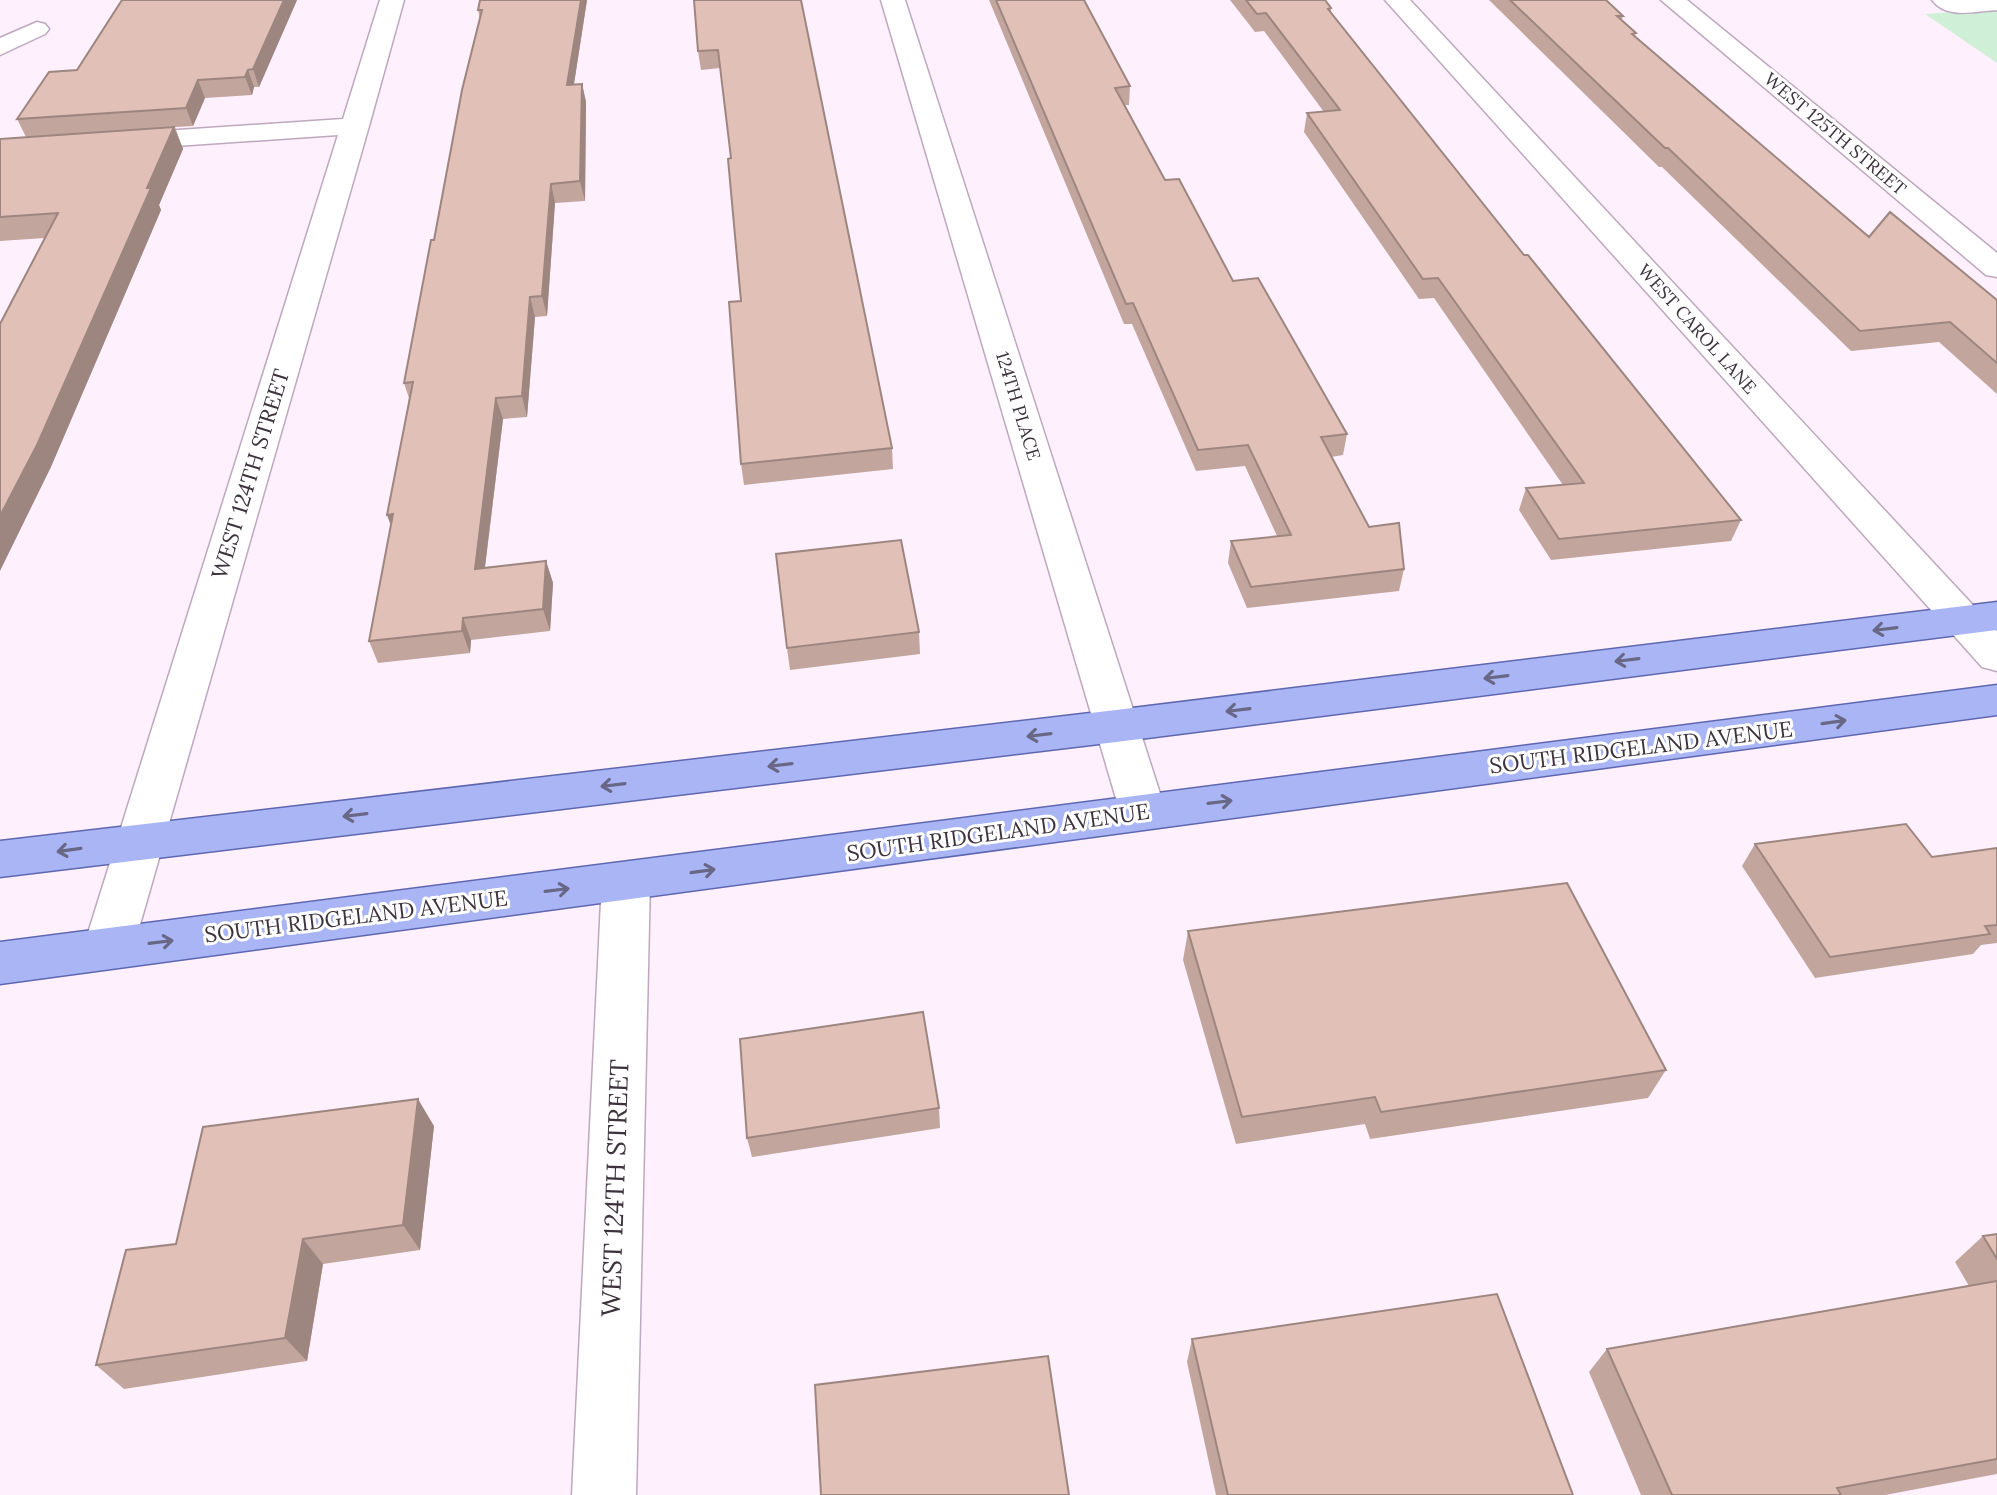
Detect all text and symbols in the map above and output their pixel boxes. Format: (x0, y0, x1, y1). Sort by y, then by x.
street label: WEST 125TH STREET (1759, 67, 1912, 200)
street label: WEST CAROL LANE (1633, 259, 1762, 398)
street label: 124TH PLACE (991, 349, 1046, 463)
street label: WEST 124TH STREET (205, 366, 295, 582)
one-way arrow (1872, 622, 1899, 637)
one-way arrow (1615, 653, 1640, 668)
one-way arrow (1483, 669, 1510, 684)
one-way arrow (1226, 703, 1251, 718)
one-way arrow (1821, 714, 1846, 729)
street label: SOUTH RIDGELAND AVENUE (1488, 715, 1794, 779)
one-way arrow (1026, 728, 1053, 743)
one-way arrow (767, 758, 794, 773)
one-way arrow (600, 777, 627, 792)
one-way arrow (1206, 795, 1233, 810)
street label: SOUTH RIDGELAND AVENUE (845, 797, 1151, 867)
one-way arrow (342, 808, 369, 823)
one-way arrow (57, 843, 82, 858)
one-way arrow (689, 863, 716, 878)
one-way arrow (544, 882, 569, 897)
street label: SOUTH RIDGELAND AVENUE (203, 884, 509, 948)
one-way arrow (147, 934, 173, 949)
street label: WEST 124TH STREET (594, 1058, 635, 1317)

